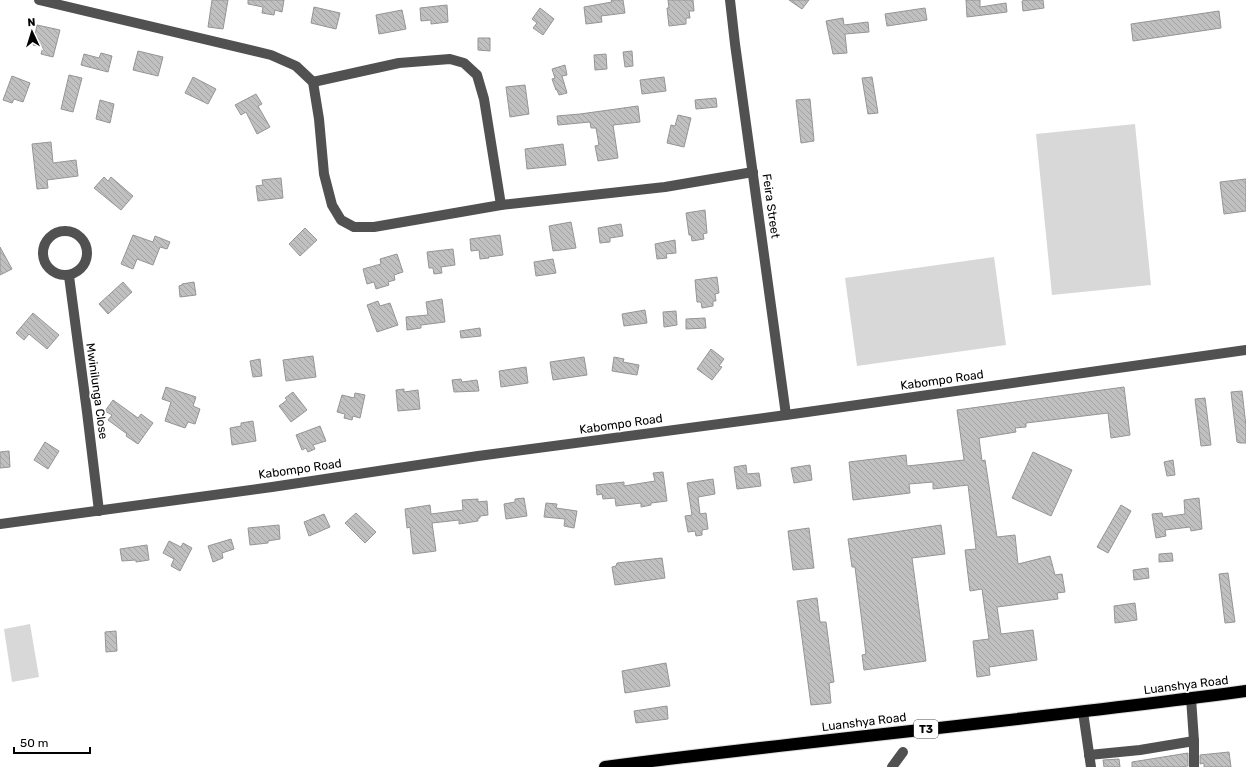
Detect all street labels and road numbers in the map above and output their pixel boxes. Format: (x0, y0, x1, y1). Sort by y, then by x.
street label: Feira Street (760, 173, 783, 240)
street label: Mwinilunga Close (83, 342, 111, 440)
street label: Kabompo Road (899, 367, 985, 393)
street label: Kabompo Road (578, 411, 664, 437)
street label: Kabompo Road (257, 456, 343, 482)
street label: Luanshya Road (1143, 673, 1229, 697)
street label: Luanshya Road (821, 710, 907, 734)
road number: T3 (914, 720, 938, 738)

